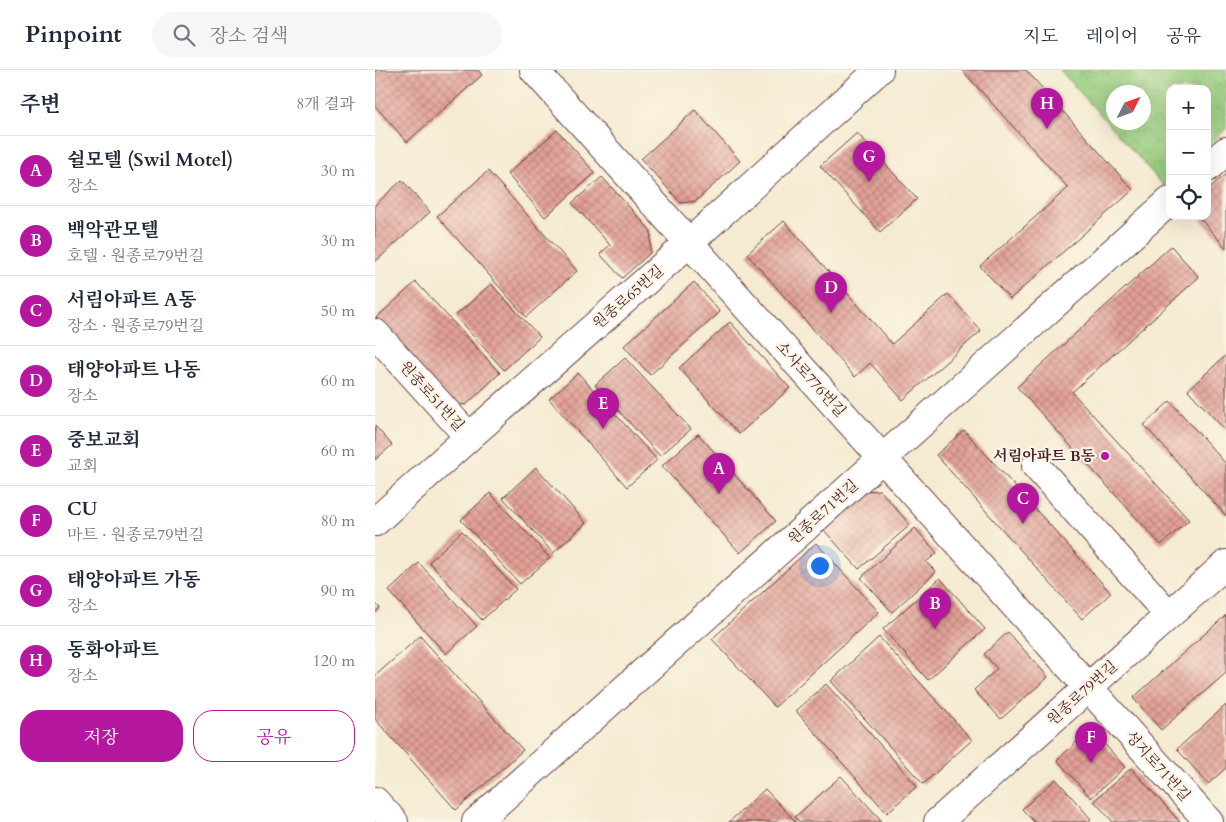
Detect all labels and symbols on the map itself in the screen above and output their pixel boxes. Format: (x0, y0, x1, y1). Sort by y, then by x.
north arrow (1106, 85, 1151, 130)
pin: H (1031, 88, 1063, 129)
pin: G (853, 141, 885, 182)
street label: 원종로65번길 (588, 261, 668, 333)
pin: D (815, 272, 847, 313)
street label: 소사로776번길 (772, 337, 850, 421)
street label: 원종로51번길 (395, 357, 469, 435)
pin: E (587, 388, 619, 429)
place label: 서림아파트 B동 (993, 446, 1096, 466)
marker: 서림아파트 B동 (1099, 450, 1111, 462)
pin: A (703, 453, 735, 494)
street label: 원종로71번길 (784, 475, 862, 549)
pin: C (1007, 483, 1039, 524)
your location (807, 553, 833, 579)
pin: B (919, 588, 951, 629)
street label: 원종로79번길 (1043, 656, 1121, 730)
pin: F (1075, 722, 1107, 763)
street label: 성지로71번길 (1121, 727, 1195, 805)

